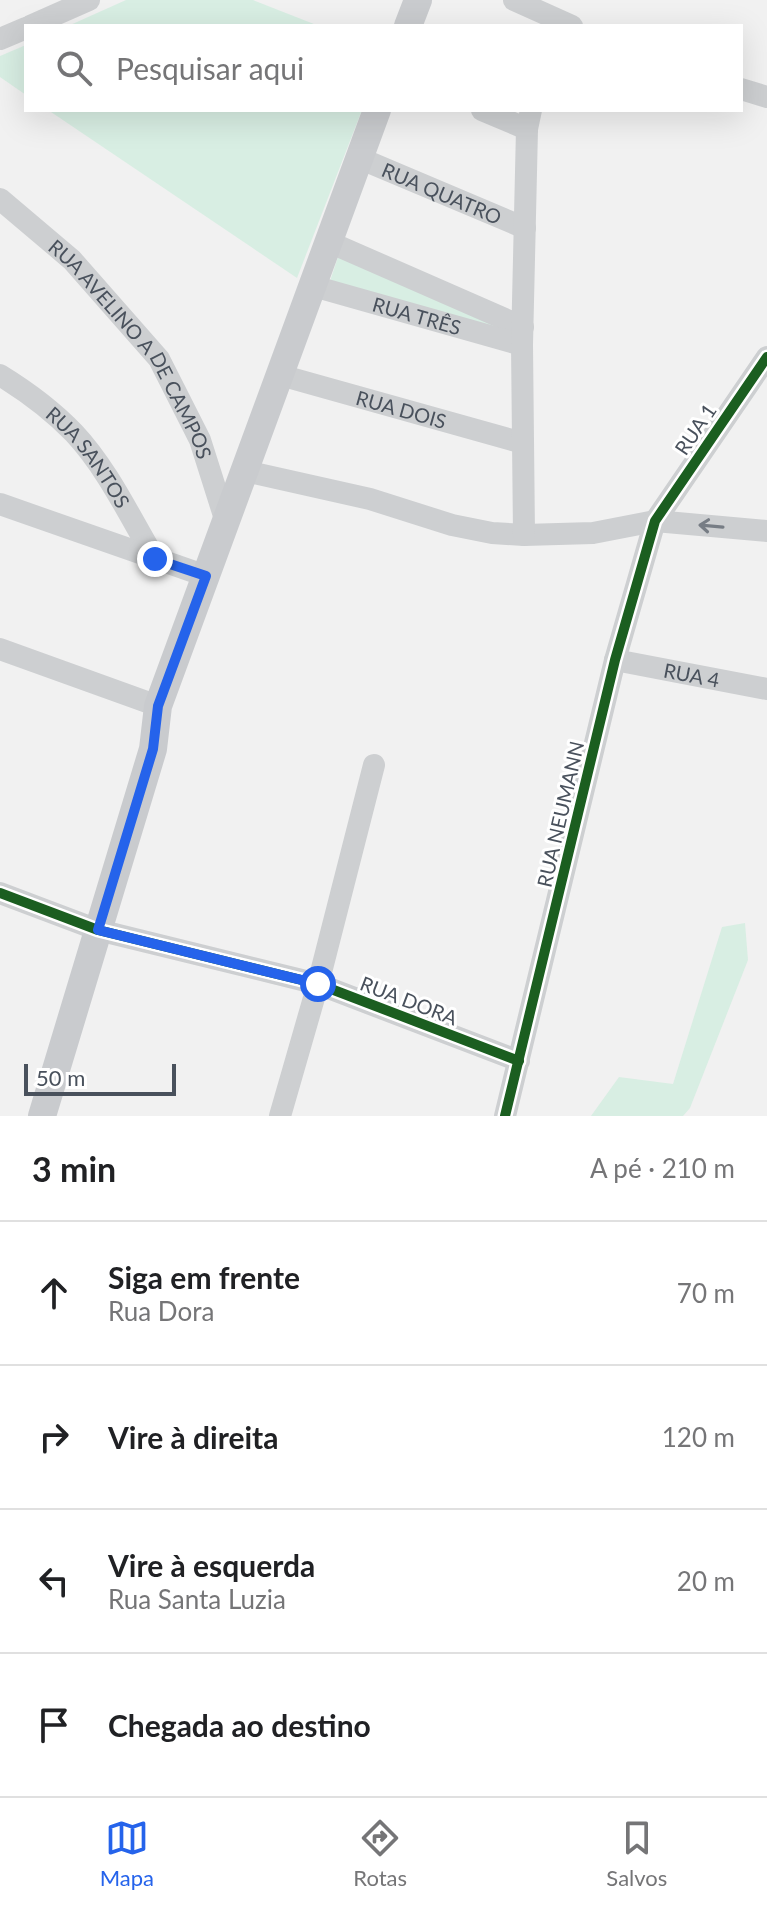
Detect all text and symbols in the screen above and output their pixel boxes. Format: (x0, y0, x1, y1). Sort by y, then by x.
search box (24, 24, 743, 112)
icon: search (52, 46, 96, 90)
text: Pesquisar aqui (116, 50, 304, 86)
street label: RUA QUATRO (378, 157, 505, 229)
street label: RUA AVELINO A DE CAMPOS (44, 234, 217, 462)
street label: RUA TRÊS (370, 291, 464, 339)
street label: RUA DOIS (354, 385, 449, 433)
street label: RUA 1 (669, 399, 721, 459)
street label: RUA SANTOS (42, 401, 135, 512)
one-way arrow (698, 519, 725, 534)
route end (137, 541, 173, 577)
street label: RUA 4 (662, 658, 722, 692)
street label: RUA NEUMANN (532, 739, 588, 889)
route start (300, 966, 336, 1002)
street label: RUA DORA (357, 970, 461, 1030)
scale bar (24, 1060, 176, 1096)
text: 50 m (36, 1064, 85, 1091)
text: 3 min (32, 1148, 116, 1189)
text: A pé · 210 m (590, 1152, 735, 1184)
text: Siga em frente (108, 1259, 300, 1295)
icon: ahead (32, 1271, 76, 1315)
text: 70 m (677, 1277, 735, 1309)
text: Rua Dora (108, 1295, 214, 1327)
icon: right (32, 1415, 76, 1459)
text: Vire à direita (108, 1419, 278, 1455)
text: 120 m (662, 1421, 735, 1453)
text: Vire à esquerda (108, 1547, 315, 1583)
icon: left (32, 1559, 76, 1603)
text: 20 m (677, 1565, 735, 1597)
text: Rua Santa Luzia (108, 1583, 286, 1615)
icon: arrive (32, 1703, 76, 1747)
text: Chegada ao destino (108, 1707, 371, 1743)
tab: Mapa (100, 1816, 154, 1891)
tab: Rotas (353, 1816, 407, 1891)
tab: Salvos (606, 1816, 667, 1891)

